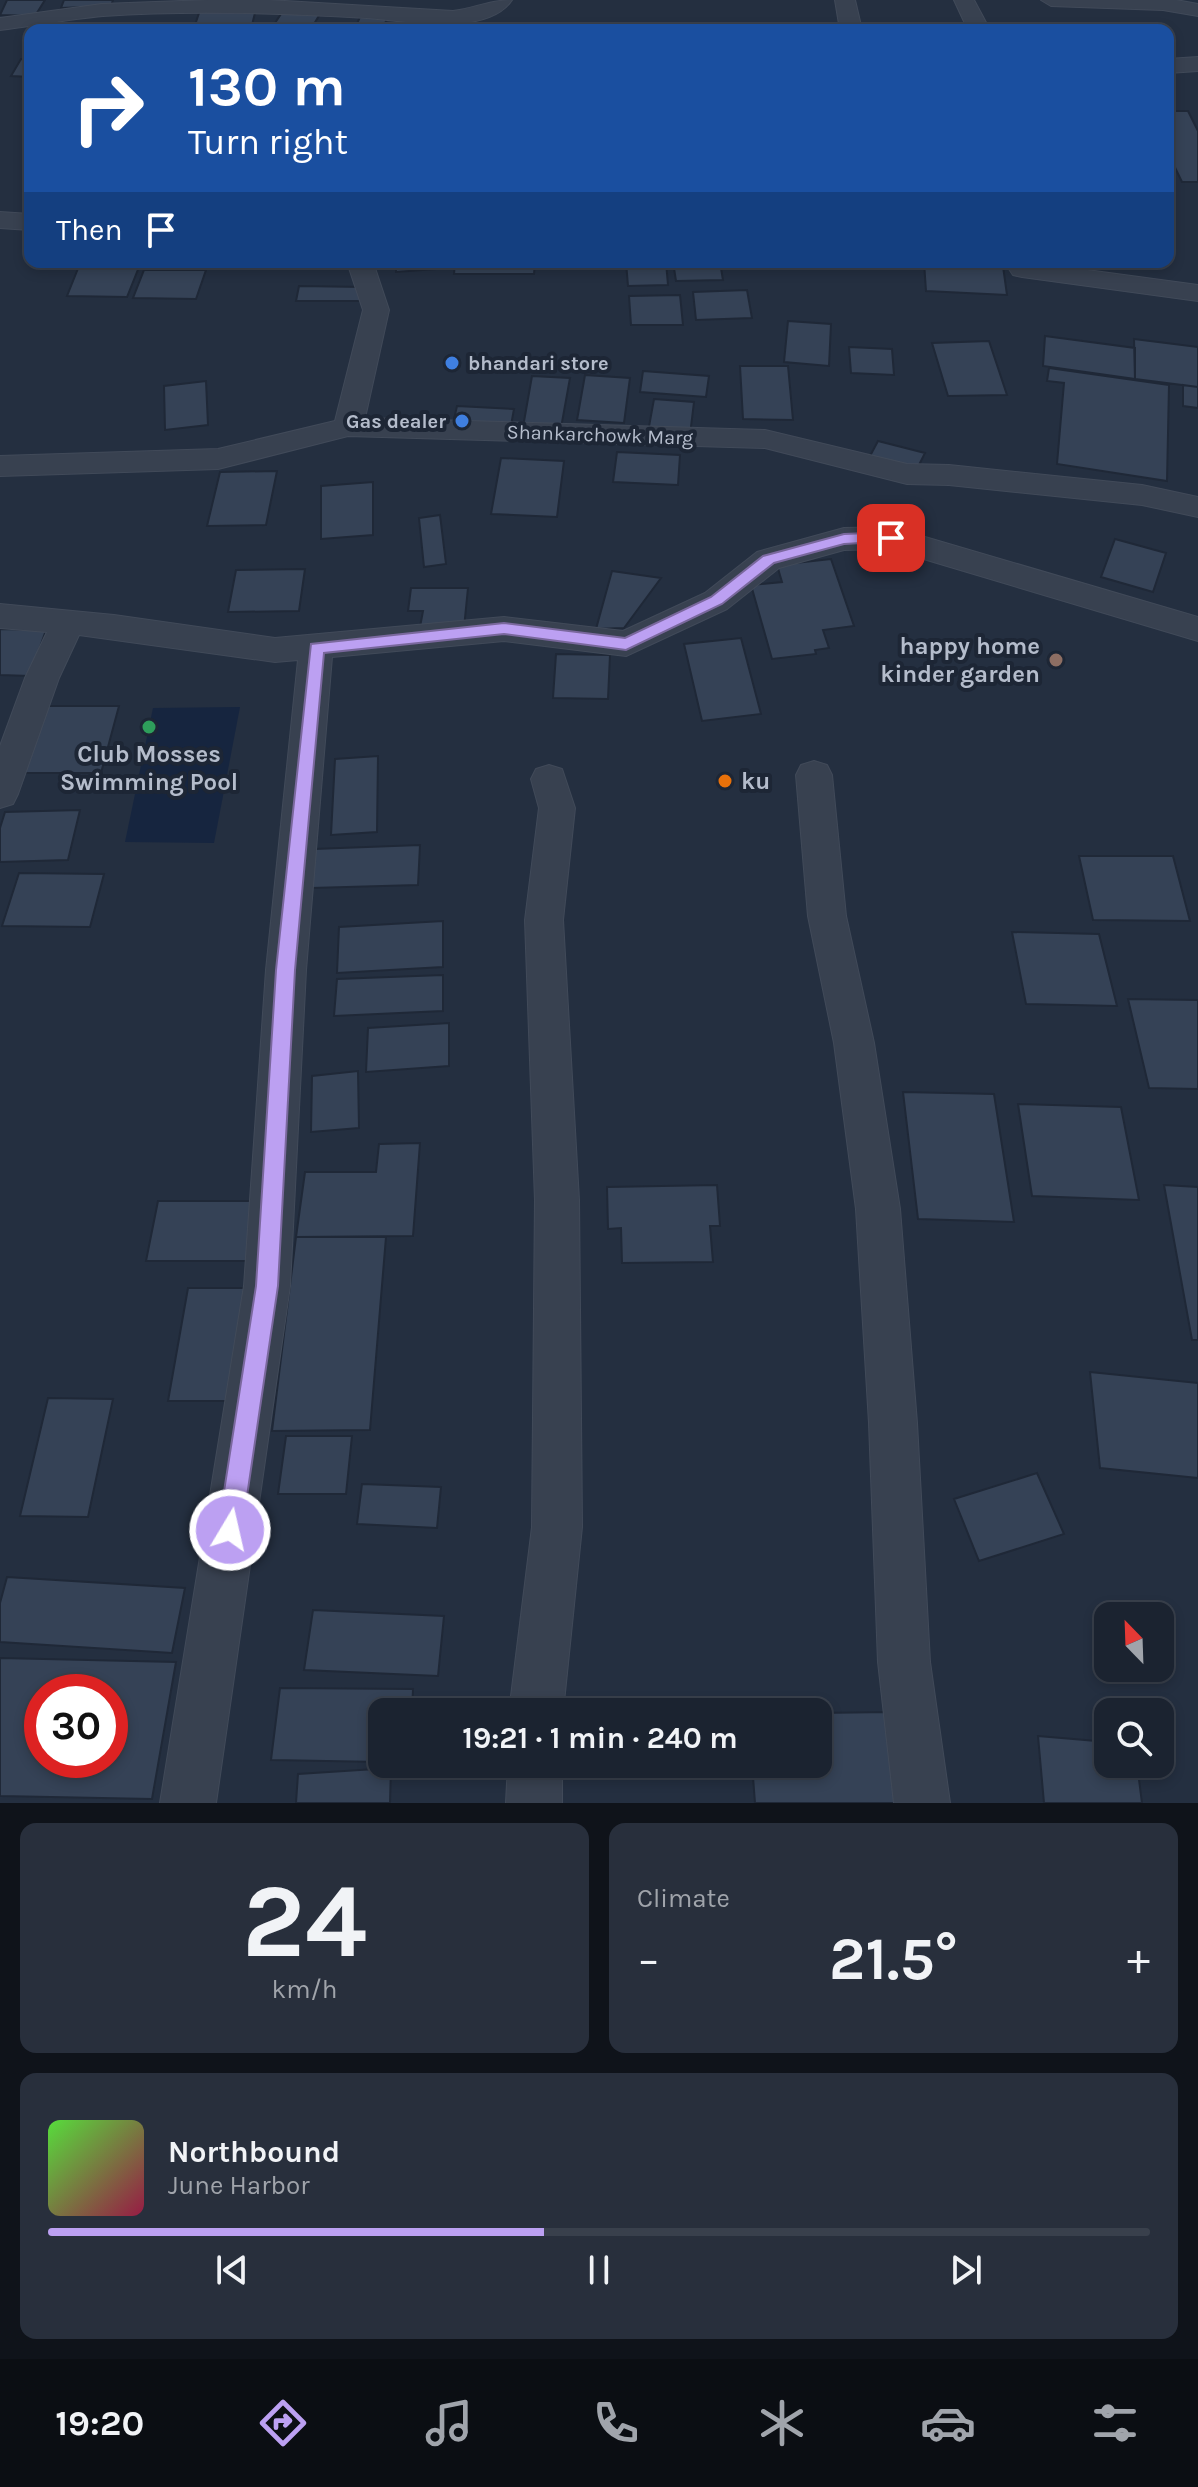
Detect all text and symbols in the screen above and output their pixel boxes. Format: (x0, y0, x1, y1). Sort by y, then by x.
text: 130 m (188, 54, 346, 119)
icon: right (56, 56, 160, 160)
text: Turn right (188, 121, 348, 163)
icon: arrive (139, 208, 183, 252)
text: Then (56, 212, 123, 248)
place label: bhandari store (468, 352, 609, 375)
marker: bhandari store (443, 354, 461, 372)
place label: Gas dealer (346, 410, 446, 433)
marker: Gas dealer (453, 412, 471, 430)
street label: Shankarchowk Marg (506, 420, 694, 450)
pin (857, 504, 925, 572)
icon: arrive (869, 516, 913, 560)
place label: happy home kinder garden (880, 632, 1040, 688)
marker: happy home kinder garden (1047, 651, 1065, 669)
marker: Club Mosses Swimming Pool (140, 718, 158, 736)
place label: Club Mosses Swimming Pool (60, 740, 238, 796)
place label: ku (741, 767, 770, 795)
marker: ku (716, 772, 734, 790)
position arrow (188, 1488, 272, 1572)
north arrow (1094, 1602, 1174, 1682)
map controls (1094, 1602, 1174, 1778)
speed limit sign: 30 (24, 1674, 128, 1778)
button: search (1094, 1698, 1174, 1778)
text: 19:21 · 1 min · 240 m (462, 1720, 738, 1756)
text: 24 (242, 1861, 367, 1982)
text: Climate (637, 1883, 730, 1914)
text: 21.5° (829, 1924, 958, 1994)
text: − (637, 1934, 660, 1985)
text: + (1127, 1934, 1150, 1985)
text: km/h (272, 1974, 337, 2005)
text: Northbound (168, 2134, 340, 2170)
text: June Harbor (168, 2170, 310, 2201)
icon: previous (210, 2248, 254, 2292)
icon: pause (577, 2248, 621, 2292)
icon: next (944, 2248, 988, 2292)
icon: directions (255, 2395, 311, 2451)
icon: music (421, 2395, 477, 2451)
icon: phone (588, 2395, 644, 2451)
icon: climate (754, 2395, 810, 2451)
icon: car (920, 2395, 976, 2451)
icon: filters (1087, 2395, 1143, 2451)
text: 19:20 (55, 2402, 144, 2444)

